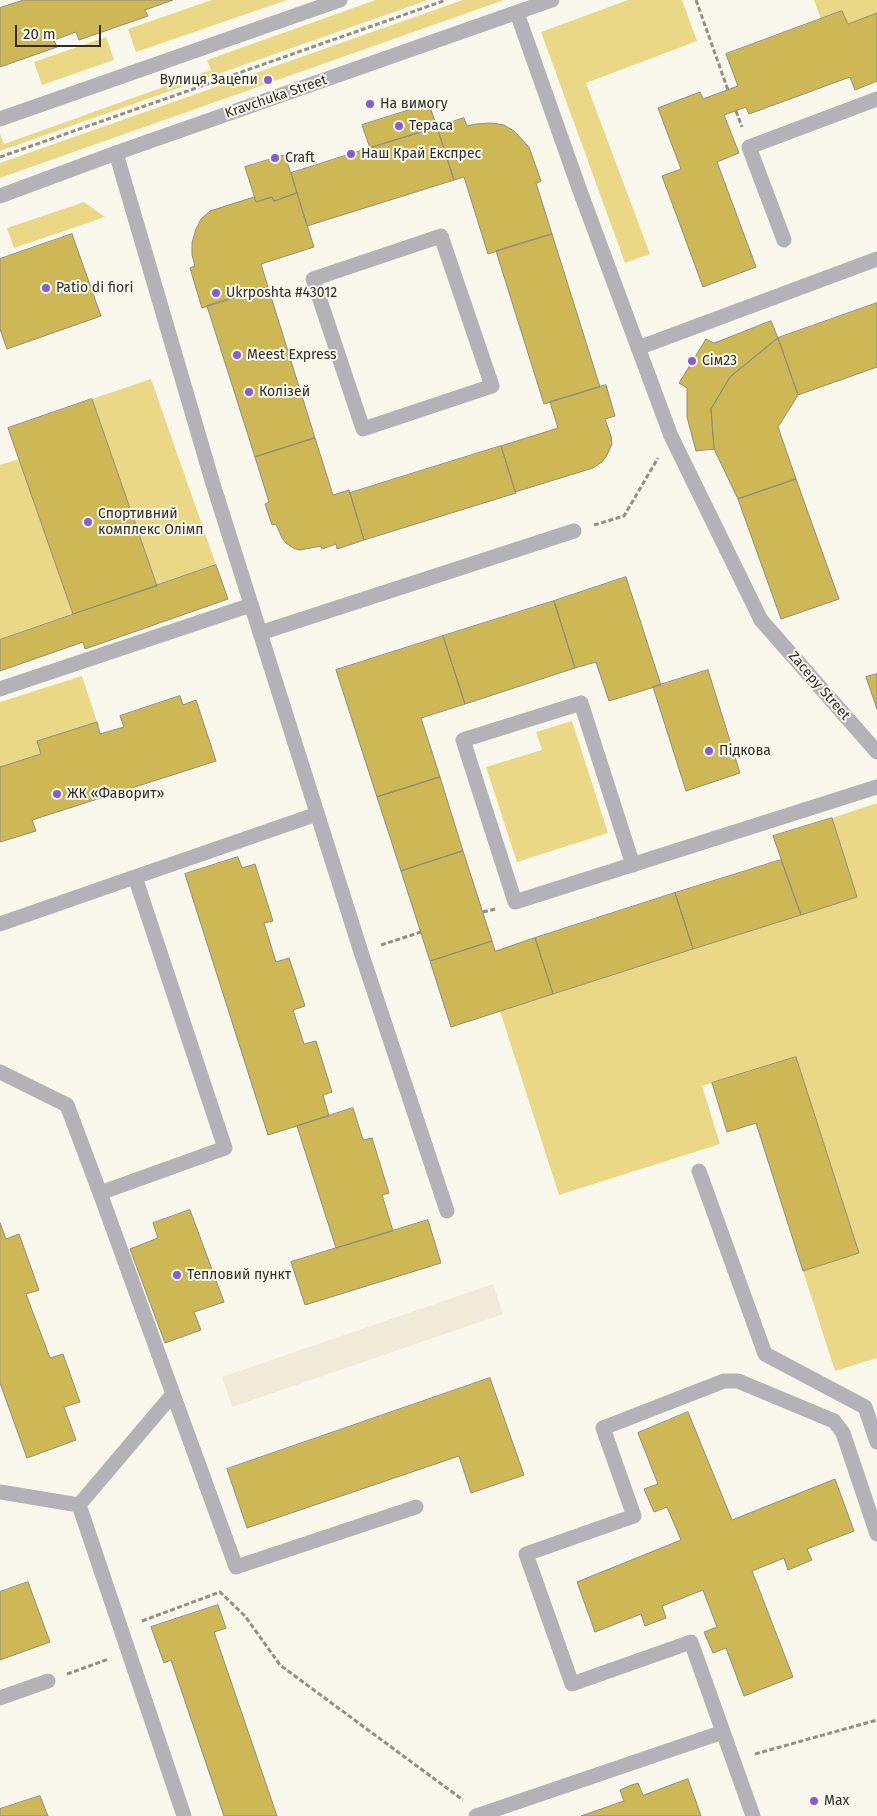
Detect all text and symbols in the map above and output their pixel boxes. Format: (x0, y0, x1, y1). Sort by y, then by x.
scale bar (18, 15, 104, 47)
text: 20 m (23, 25, 56, 43)
place label: Вулиця Зацепи (159, 72, 258, 88)
street label: Kravchuka Street (223, 72, 329, 122)
marker: Вулиця Зацепи (262, 74, 274, 86)
place label: На вимогу (380, 96, 448, 112)
marker: На вимогу (364, 98, 376, 110)
place label: Тераса (409, 118, 453, 134)
marker: Тераса (393, 120, 405, 132)
place label: Наш Край Експрес (361, 146, 481, 162)
marker: Наш Край Експрес (345, 148, 357, 160)
place label: Craft (285, 150, 315, 166)
marker: Craft (269, 152, 281, 164)
place label: Patio di fiori (56, 280, 133, 296)
marker: Patio di fiori (40, 282, 52, 294)
place label: Ukrposhta #43012 (226, 285, 337, 301)
marker: Ukrposhta #43012 (210, 287, 222, 299)
place label: Meest Express (247, 347, 337, 363)
marker: Meest Express (231, 349, 243, 361)
place label: Сім23 (702, 353, 737, 369)
marker: Сім23 (686, 355, 698, 367)
place label: Колізей (259, 384, 310, 400)
marker: Колізей (243, 386, 255, 398)
place label: Спортивний комплекс Олімп (98, 506, 203, 538)
marker: Спортивний комплекс Олімп (82, 516, 94, 528)
street label: Zacepy Street (785, 648, 853, 724)
place label: Підкова (719, 743, 771, 759)
marker: Підкова (703, 745, 715, 757)
place label: ЖК «Фаворит» (67, 786, 164, 802)
marker: ЖК «Фаворит» (51, 788, 63, 800)
place label: Тепловий пункт (187, 1267, 291, 1283)
marker: Тепловий пункт (171, 1269, 183, 1281)
place label: Max (824, 1793, 849, 1809)
marker: Max (808, 1795, 820, 1807)

